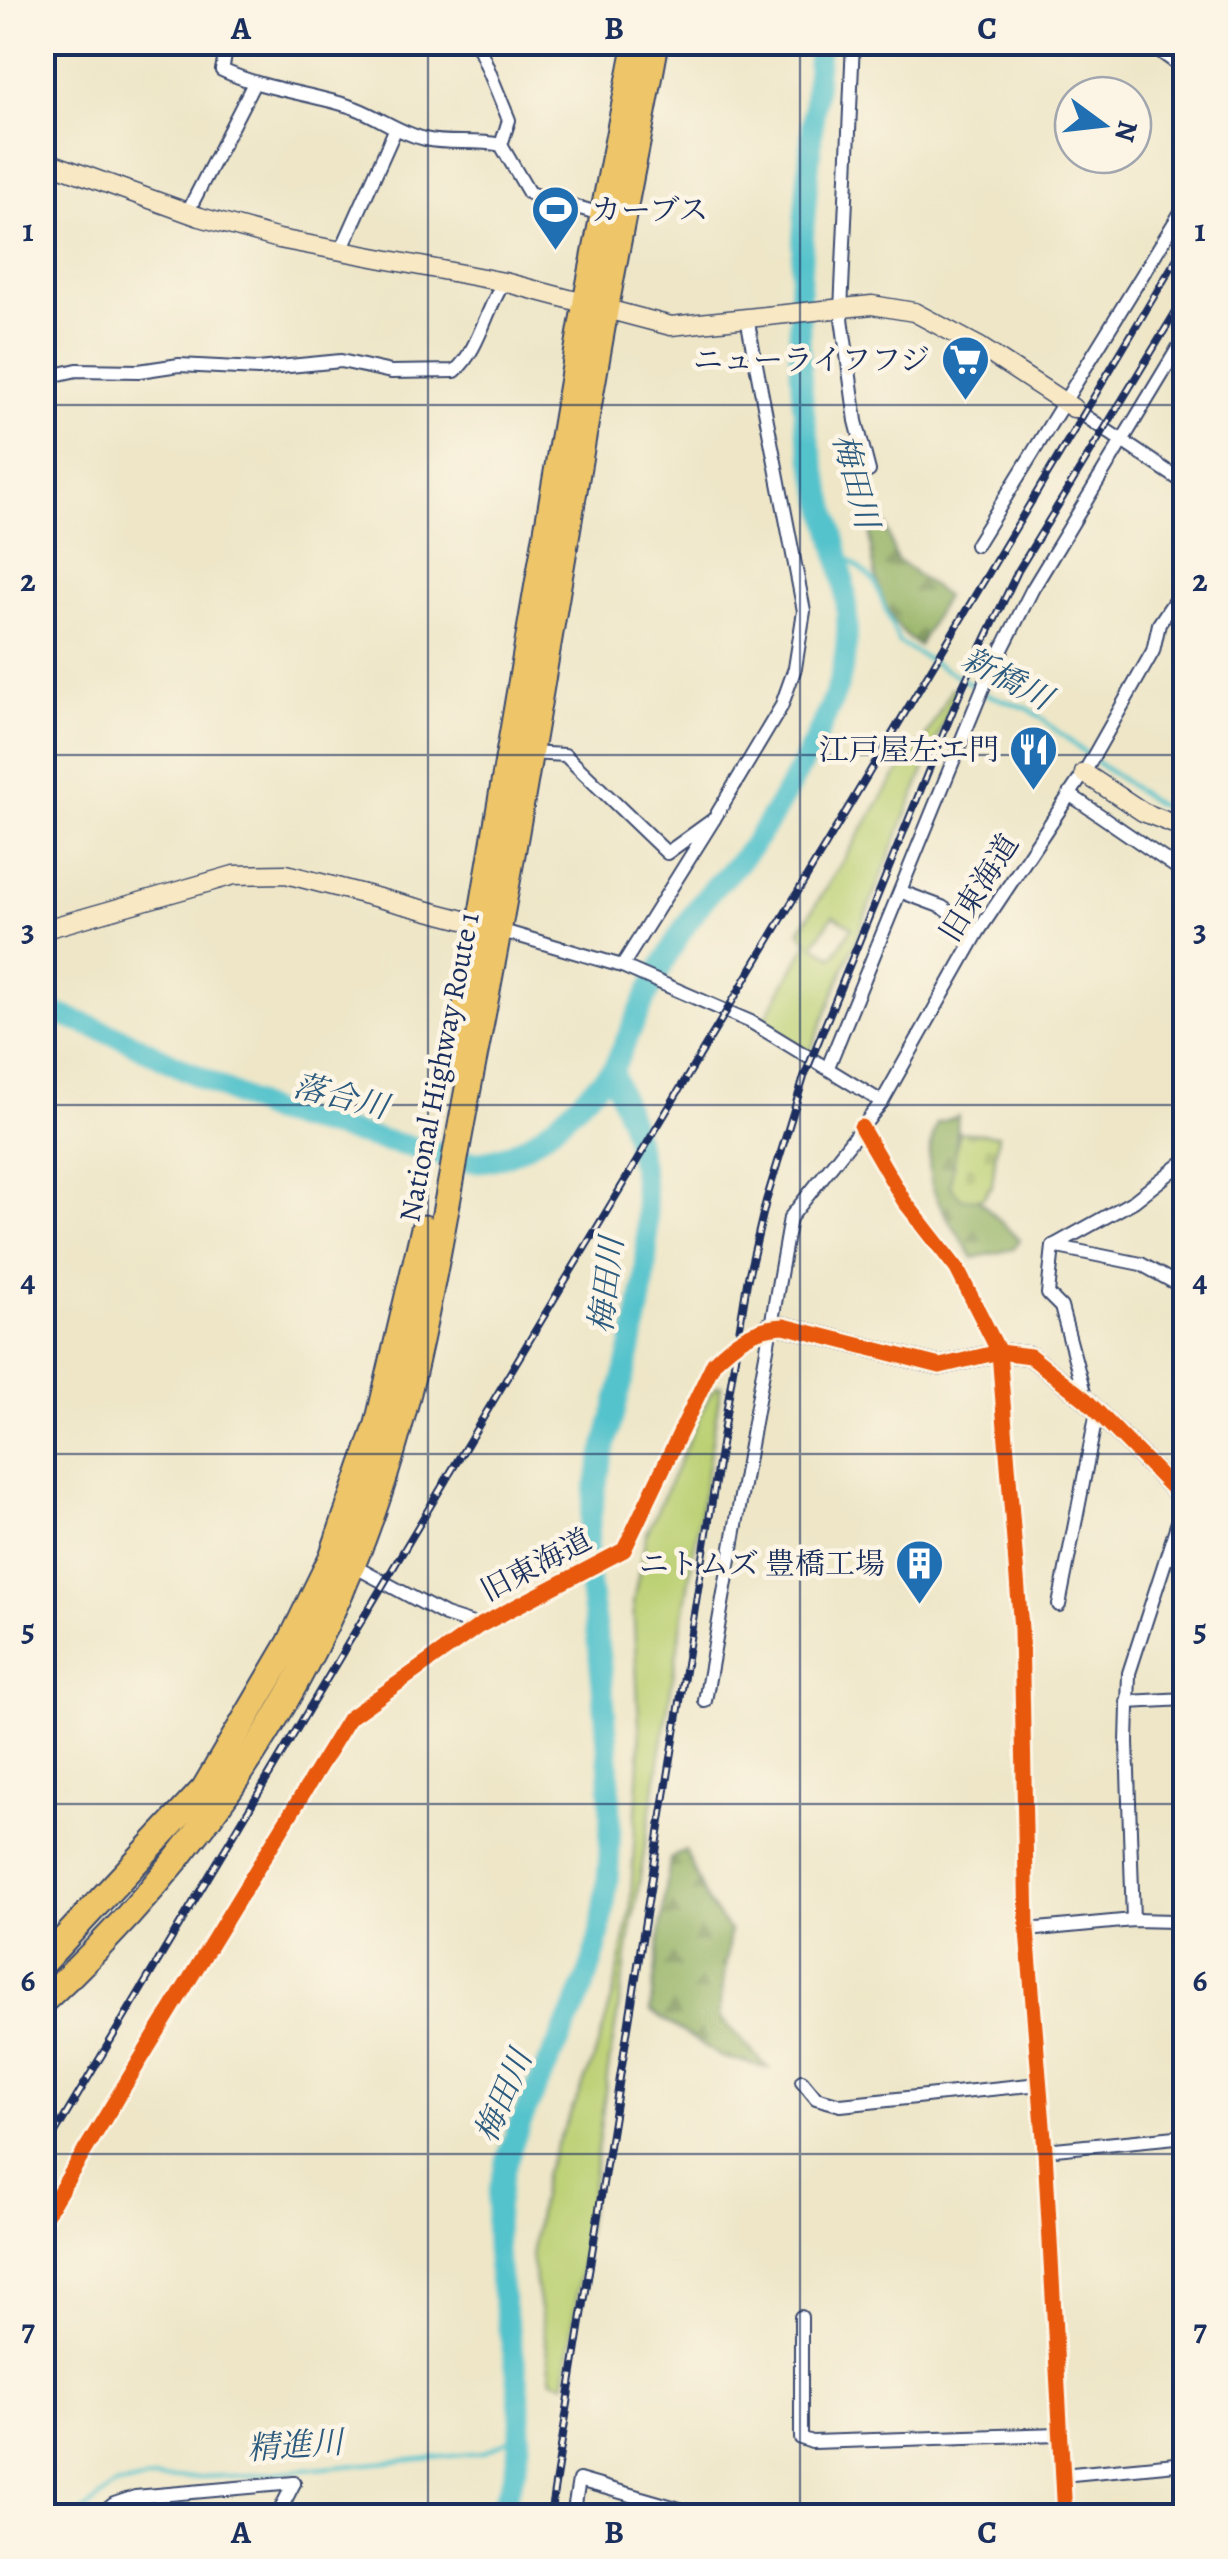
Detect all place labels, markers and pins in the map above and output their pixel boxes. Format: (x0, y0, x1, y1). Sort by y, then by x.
sports icon: カーブス (530, 184, 582, 252)
place label: カーブス (591, 190, 708, 230)
supermarket icon: ニューライフフジ (939, 334, 991, 402)
place label: ニューライフフジ (693, 340, 930, 380)
restaurant icon: 江戸屋左エ門 (1008, 724, 1060, 792)
place label: 江戸屋左エ門 (819, 730, 999, 770)
building icon: ニトムズ 豊橋工場 (894, 1538, 946, 1606)
place label: ニトムズ 豊橋工場 (639, 1544, 885, 1584)

